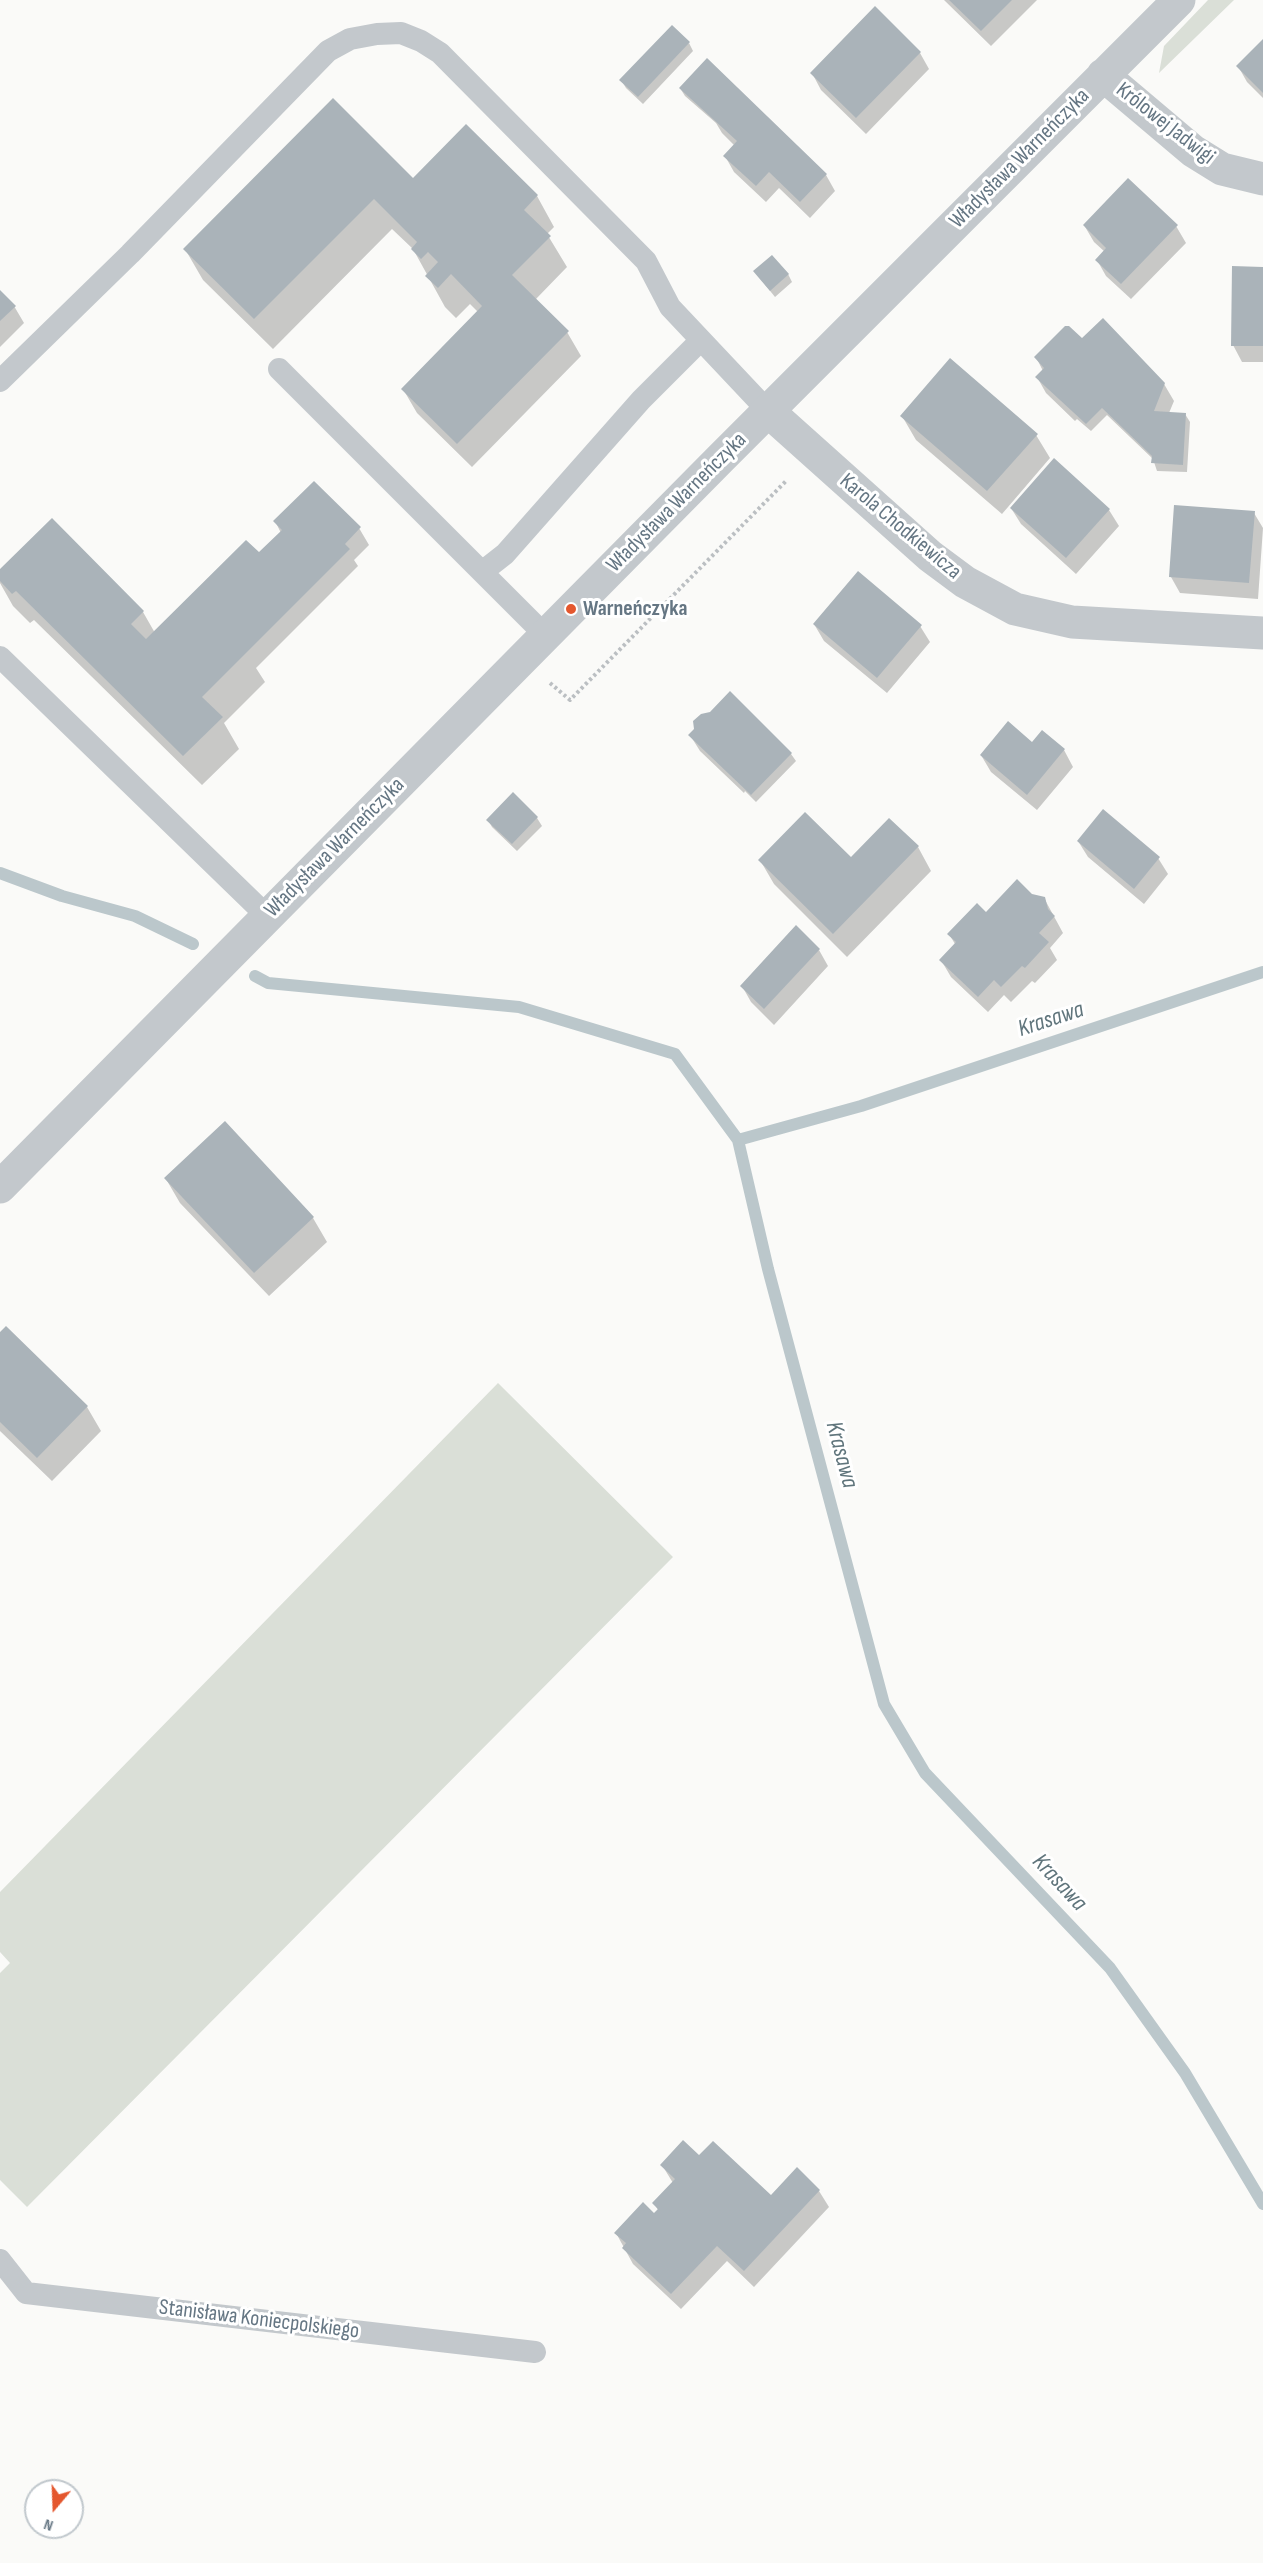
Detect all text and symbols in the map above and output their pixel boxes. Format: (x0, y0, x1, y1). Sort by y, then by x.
street label: Królowej Jadwigi (1110, 77, 1220, 171)
street label: Władysława Warneńczyka (944, 83, 1096, 235)
street label: Władysława Warneńczyka (601, 427, 753, 579)
street label: Karola Chodkiewicza (834, 468, 966, 586)
place label: Warneńczyka (583, 596, 688, 622)
marker: Warneńczyka (564, 602, 578, 616)
street label: Władysława Warneńczyka (259, 772, 411, 924)
water label: Krasawa (1014, 996, 1088, 1044)
water label: Krasawa (818, 1419, 864, 1491)
water label: Krasawa (1025, 1848, 1093, 1918)
street label: Stanisława Koniecpolskiego (157, 2295, 361, 2345)
north arrow (24, 2479, 84, 2539)
text: N (42, 2514, 56, 2535)

